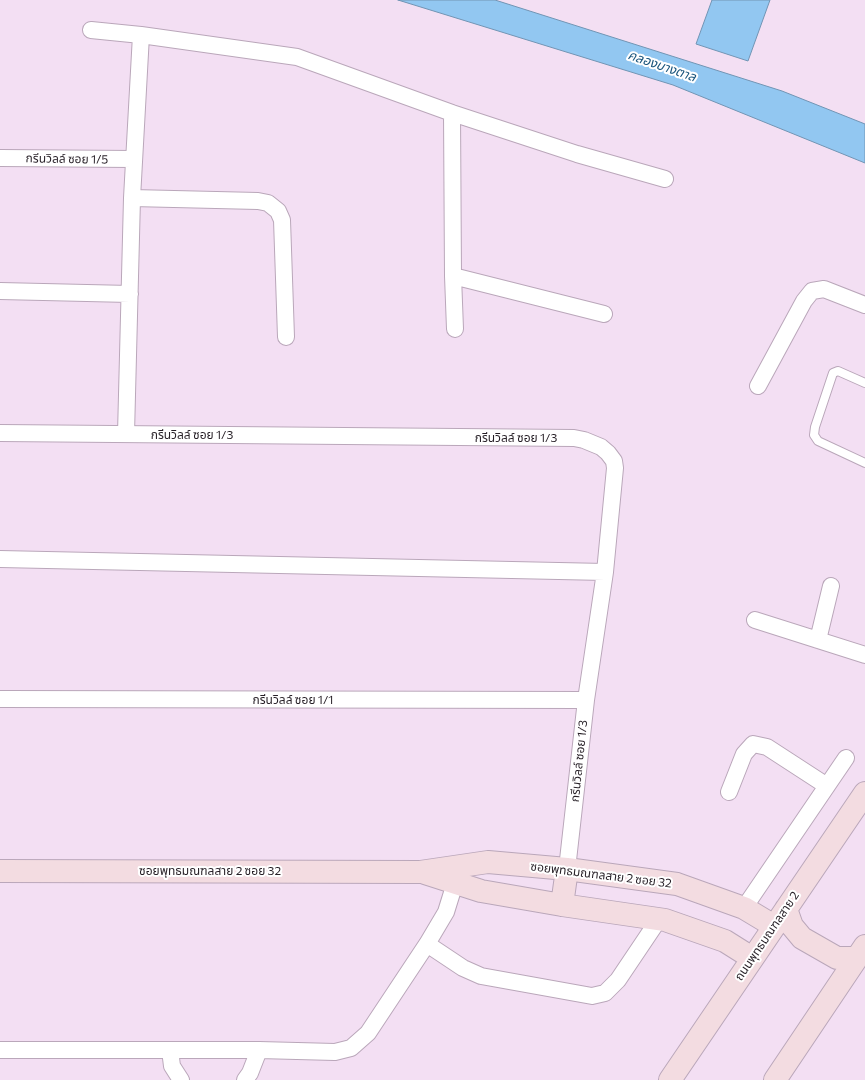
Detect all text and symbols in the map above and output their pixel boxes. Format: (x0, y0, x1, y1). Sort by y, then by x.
water label: คลองบางตาล (626, 47, 698, 85)
street label: กรีนวิลล์ ซอย 1/5 (26, 151, 108, 167)
street label: กรีนวิลล์ ซอย 1/3 (151, 428, 233, 442)
street label: กรีนวิลล์ ซอย 1/3 (475, 431, 557, 445)
street label: กรีนวิลล์ ซอย 1/1 (253, 693, 333, 707)
street label: กรีนวิลล์ ซอย 1/3 (568, 719, 590, 803)
street label: ซอยพุทธมณฑลสาย 2 ซอย 32 (530, 859, 672, 891)
street label: ซอยพุทธมณฑลสาย 2 ซอย 32 (139, 864, 281, 878)
street label: ถนนพุทธมณฑลสาย 2 (732, 889, 802, 983)

